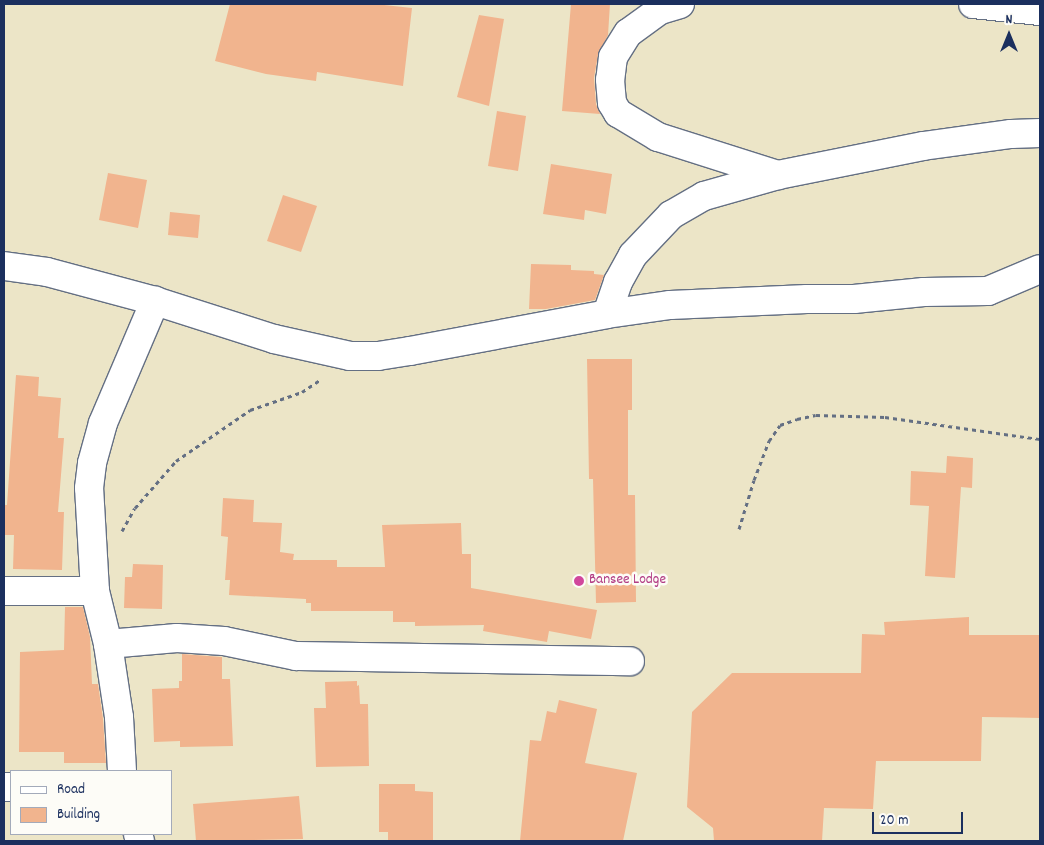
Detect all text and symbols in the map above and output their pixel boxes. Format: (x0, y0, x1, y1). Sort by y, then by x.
north arrow (984, 10, 1034, 60)
text: N (1006, 10, 1012, 30)
place label: Bansee Lodge (589, 572, 666, 590)
marker: Bansee Lodge (573, 575, 585, 587)
legend (10, 770, 172, 835)
text: Road (57, 779, 85, 801)
scale bar (874, 802, 965, 834)
text: Building (57, 804, 100, 826)
text: 20 m (880, 810, 908, 832)

